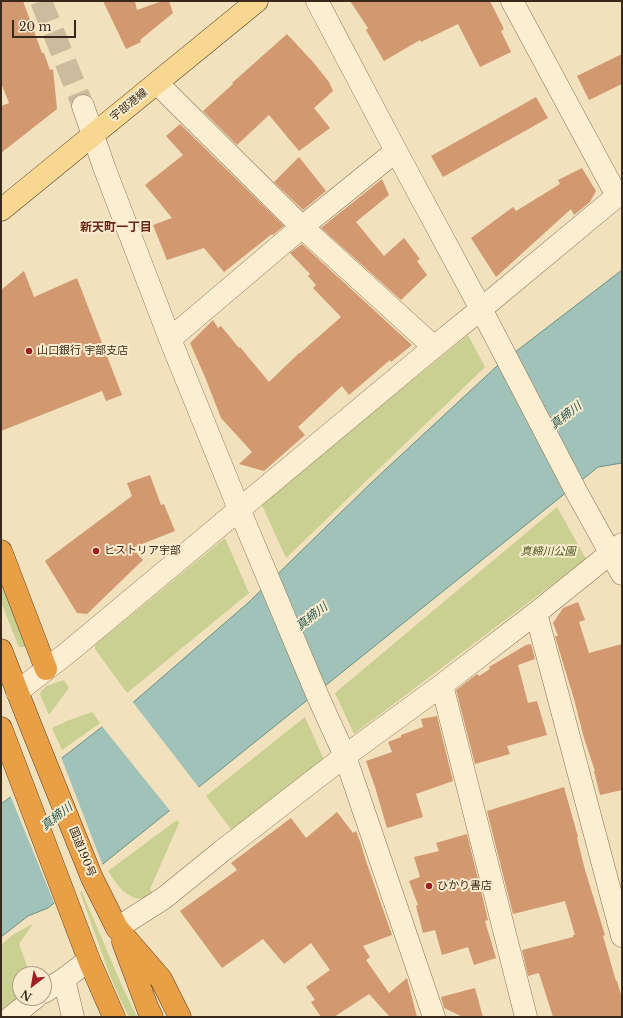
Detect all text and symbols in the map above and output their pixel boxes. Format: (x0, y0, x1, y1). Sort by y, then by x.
scale bar (14, 12, 78, 38)
text: 20 m (19, 19, 51, 34)
street label: 宇部港線 (108, 86, 150, 124)
district label: 新天町一丁目 (80, 221, 152, 235)
place label: 山口銀行 宇部支店 (37, 344, 128, 358)
marker: 山口銀行 宇部支店 (24, 346, 34, 356)
water label: 真締川 (547, 399, 585, 433)
place label: ヒストリア宇部 (104, 544, 181, 558)
park label: 真締川公園 (521, 545, 575, 559)
marker: ヒストリア宇部 (91, 546, 101, 556)
water label: 真締川 (293, 600, 331, 634)
water label: 真締川 (38, 800, 76, 834)
street label: 国道190号 (66, 825, 98, 879)
place label: ひかり書店 (437, 879, 492, 893)
marker: ひかり書店 (424, 881, 434, 891)
north arrow (12, 966, 52, 1006)
text: N (18, 987, 34, 1004)

